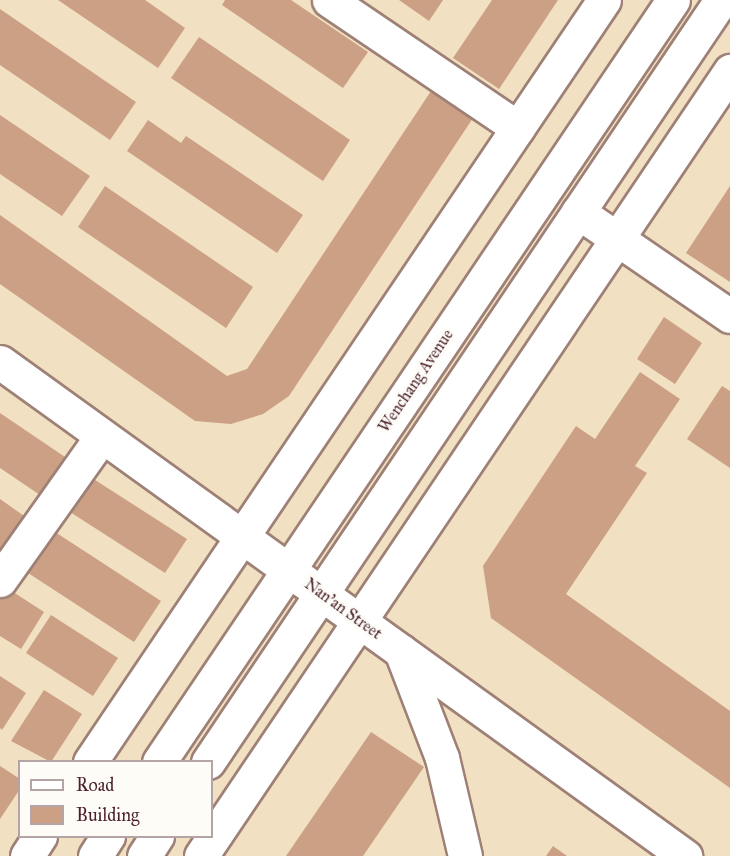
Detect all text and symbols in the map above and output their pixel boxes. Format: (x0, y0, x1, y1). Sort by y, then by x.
street label: Wenchang Avenue (375, 326, 457, 436)
street label: Nan'an Street (301, 574, 385, 644)
legend (18, 760, 213, 838)
text: Road (76, 774, 114, 796)
text: Building (76, 804, 139, 826)

